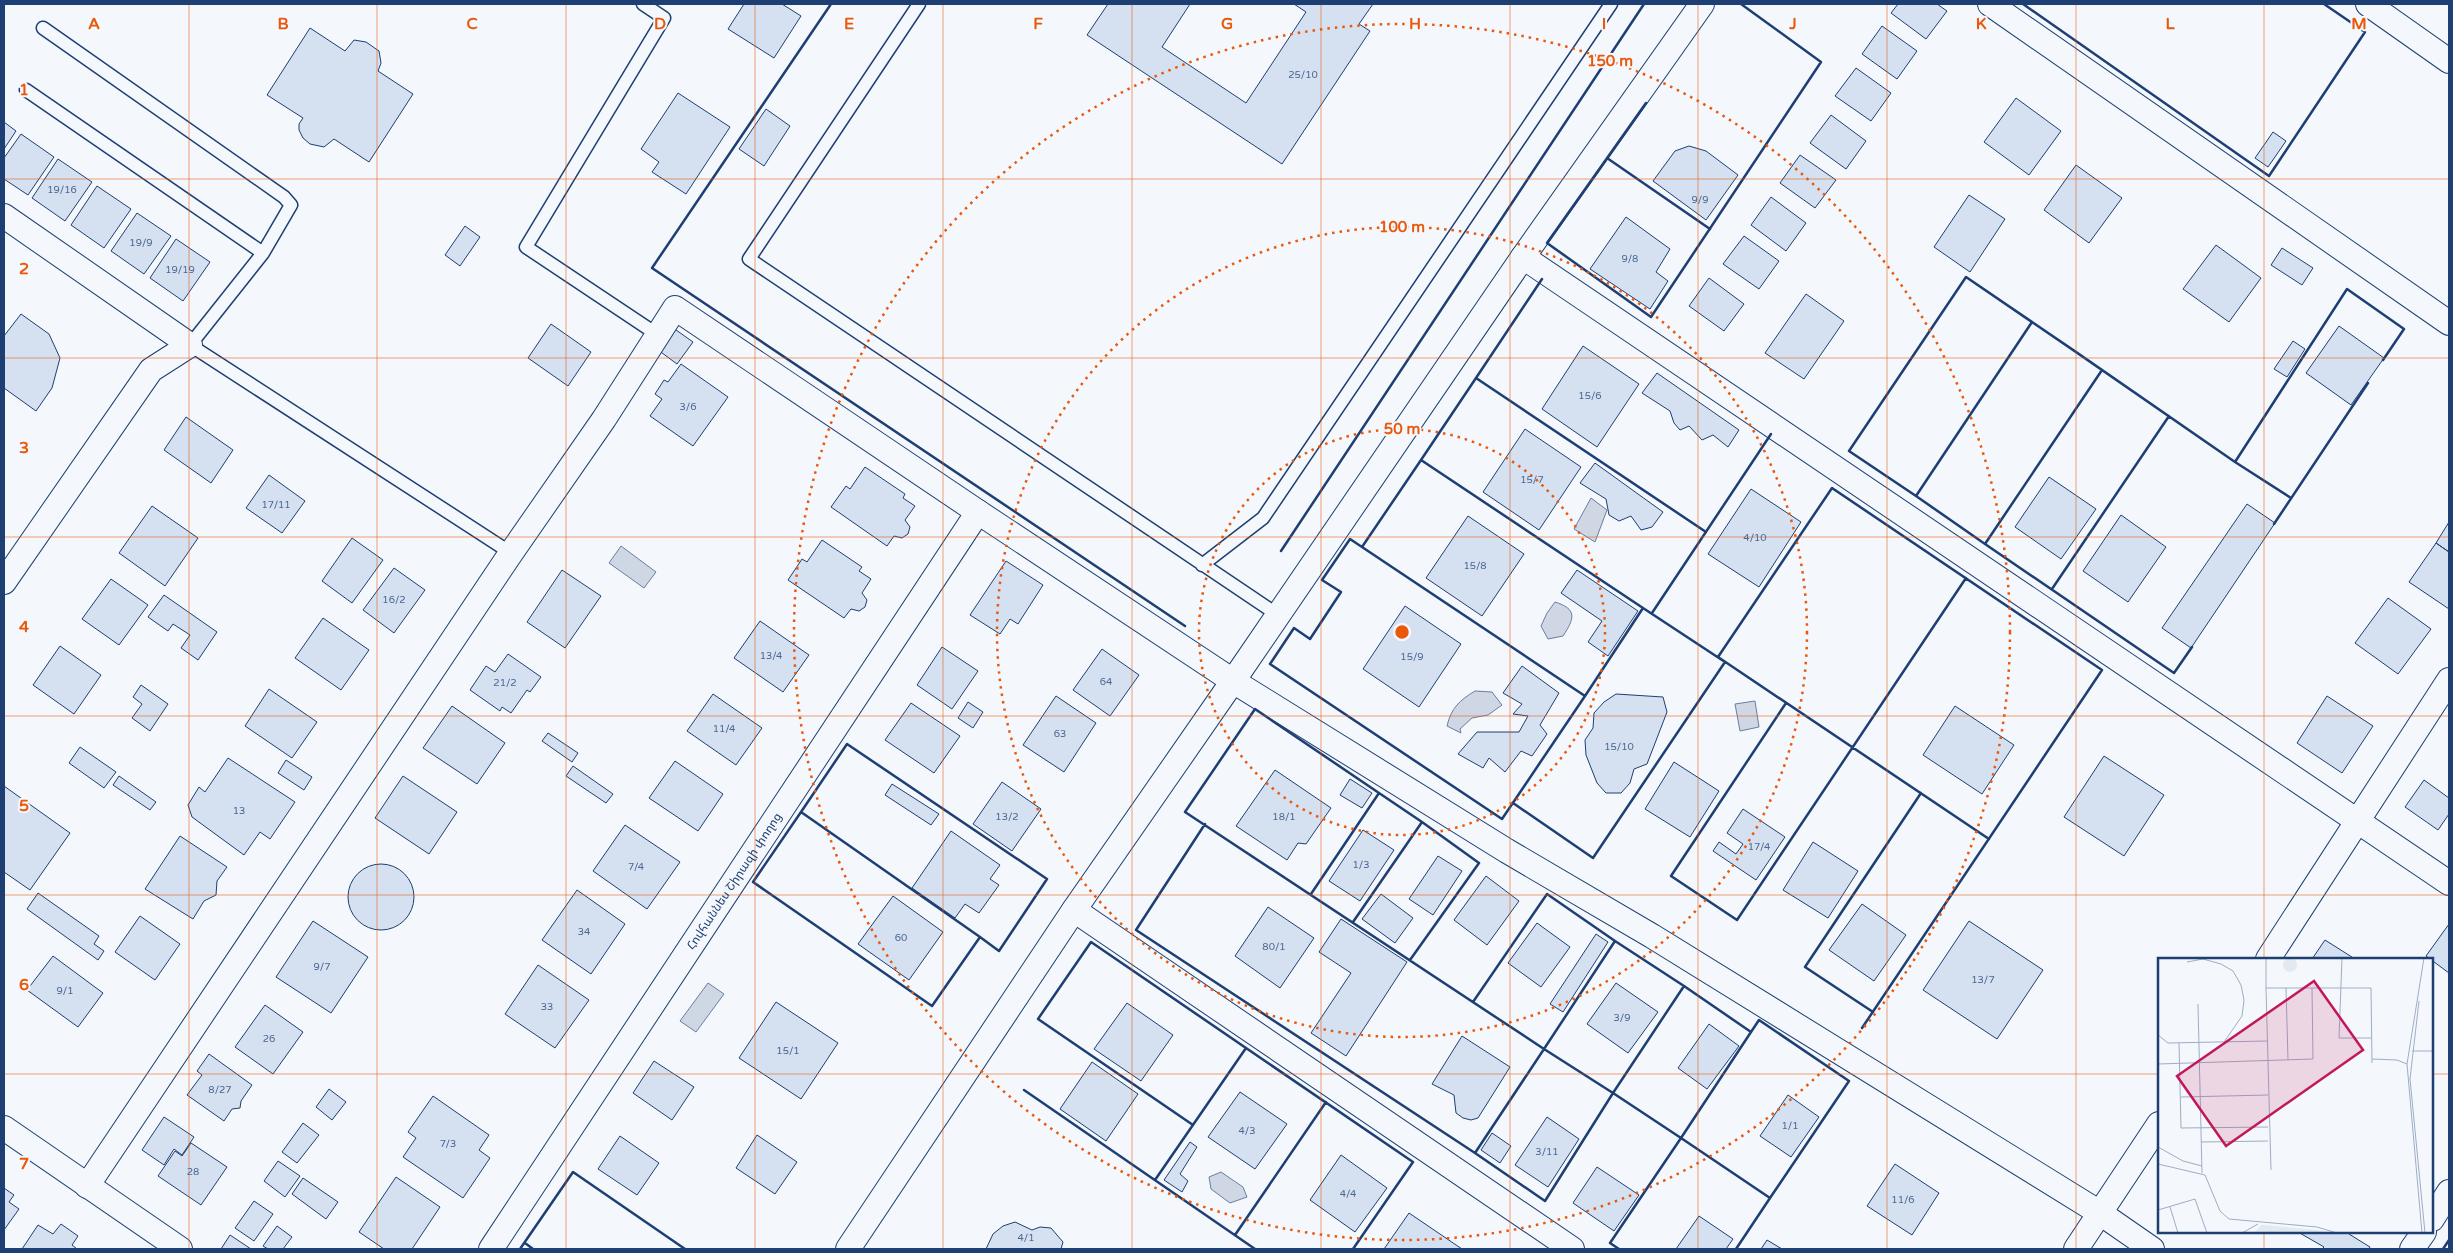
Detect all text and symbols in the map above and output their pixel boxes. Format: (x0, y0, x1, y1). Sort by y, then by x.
text: A (88, 14, 100, 34)
text: B (277, 14, 289, 34)
text: C (466, 14, 478, 34)
text: D (654, 14, 666, 34)
text: E (844, 14, 854, 34)
text: F (1033, 14, 1043, 34)
text: G (1221, 14, 1233, 34)
text: H (1409, 14, 1421, 34)
text: I (1602, 14, 1606, 34)
text: J (1788, 14, 1797, 34)
text: K (1976, 14, 1987, 34)
text: L (2165, 14, 2175, 34)
text: M (2351, 14, 2367, 34)
text: 150 m (1587, 52, 1633, 70)
house number: 25/10 (1288, 69, 1318, 81)
text: 1 (19, 80, 29, 100)
house number: 19/16 (47, 184, 77, 196)
house number: 9/9 (1692, 194, 1709, 206)
text: 100 m (1379, 218, 1425, 236)
house number: 19/9 (129, 237, 153, 249)
house number: 9/8 (1622, 253, 1638, 265)
text: 2 (19, 259, 29, 279)
house number: 19/19 (165, 264, 195, 276)
house number: 15/6 (1578, 390, 1602, 402)
house number: 3/6 (680, 401, 697, 413)
text: 50 m (1384, 420, 1420, 438)
text: 3 (19, 438, 29, 458)
house number: 15/7 (1520, 474, 1544, 486)
house number: 17/11 (261, 499, 291, 511)
house number: 4/10 (1743, 532, 1767, 544)
house number: 15/8 (1463, 560, 1487, 572)
house number: 16/2 (382, 594, 406, 606)
text: 4 (19, 617, 29, 637)
centre of rings (1393, 623, 1411, 641)
house number: 13/4 (760, 650, 782, 662)
house number: 15/9 (1400, 651, 1424, 663)
house number: 64 (1100, 676, 1112, 688)
house number: 21/2 (493, 677, 517, 689)
house number: 11/4 (713, 723, 735, 735)
house number: 63 (1054, 728, 1066, 740)
house number: 15/10 (1604, 741, 1634, 753)
text: 5 (19, 796, 29, 816)
house number: 13 (233, 805, 245, 817)
street label: Հովհաննես Շիրազի փողոց (684, 810, 784, 952)
house number: 13/2 (995, 811, 1019, 823)
house number: 18/1 (1272, 811, 1296, 823)
house number: 17/4 (1748, 841, 1770, 853)
house number: 1/3 (1353, 859, 1370, 871)
house number: 7/4 (628, 861, 644, 873)
house number: 34 (578, 926, 590, 938)
house number: 60 (895, 932, 907, 944)
house number: 80/1 (1262, 941, 1286, 953)
inset map (2158, 958, 2433, 1233)
house number: 9/7 (313, 961, 331, 973)
house number: 13/7 (1971, 974, 1995, 986)
text: 6 (19, 975, 29, 995)
house number: 9/1 (57, 985, 74, 997)
house number: 33 (541, 1001, 553, 1013)
house number: 3/9 (1614, 1012, 1631, 1024)
house number: 26 (263, 1033, 275, 1045)
house number: 15/1 (776, 1045, 800, 1057)
house number: 8/27 (208, 1084, 232, 1096)
house number: 1/1 (1782, 1120, 1799, 1132)
house number: 4/3 (1239, 1125, 1256, 1137)
house number: 7/3 (440, 1138, 456, 1150)
house number: 3/11 (1535, 1146, 1559, 1158)
text: 7 (19, 1154, 29, 1174)
house number: 28 (187, 1166, 199, 1178)
house number: 4/4 (1340, 1188, 1356, 1200)
house number: 11/6 (1891, 1194, 1915, 1206)
house number: 4/1 (1018, 1232, 1035, 1244)

